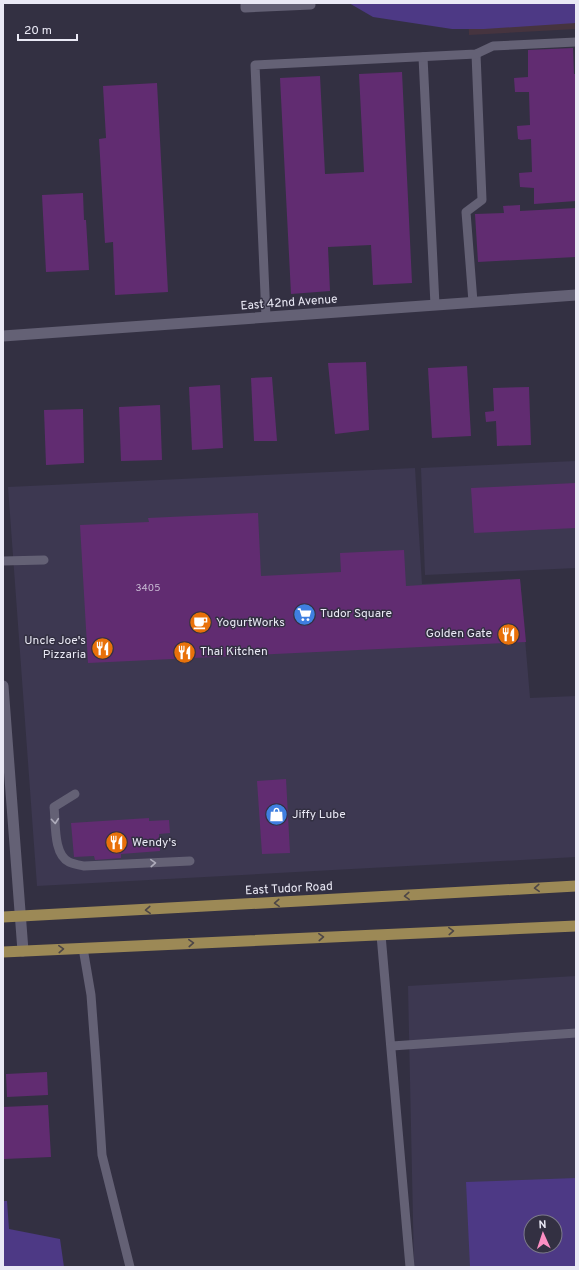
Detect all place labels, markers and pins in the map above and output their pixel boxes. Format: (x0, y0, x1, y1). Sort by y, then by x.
supermarket icon: Tudor Square (291, 601, 317, 627)
place label: Tudor Square (320, 606, 392, 622)
cafe icon: YogurtWorks (187, 610, 213, 636)
place label: YogurtWorks (216, 615, 285, 631)
restaurant icon: Golden Gate (495, 621, 521, 647)
place label: Golden Gate (426, 626, 492, 642)
place label: Uncle Joe's Pizzaria (24, 633, 86, 663)
restaurant icon: Uncle Joe's Pizzaria (89, 635, 115, 661)
restaurant icon: Thai Kitchen (171, 639, 197, 665)
place label: Thai Kitchen (200, 644, 268, 660)
shop icon: Jiffy Lube (264, 802, 290, 828)
place label: Jiffy Lube (292, 807, 346, 823)
restaurant icon: Wendy's (103, 830, 129, 856)
place label: Wendy's (132, 835, 177, 851)

